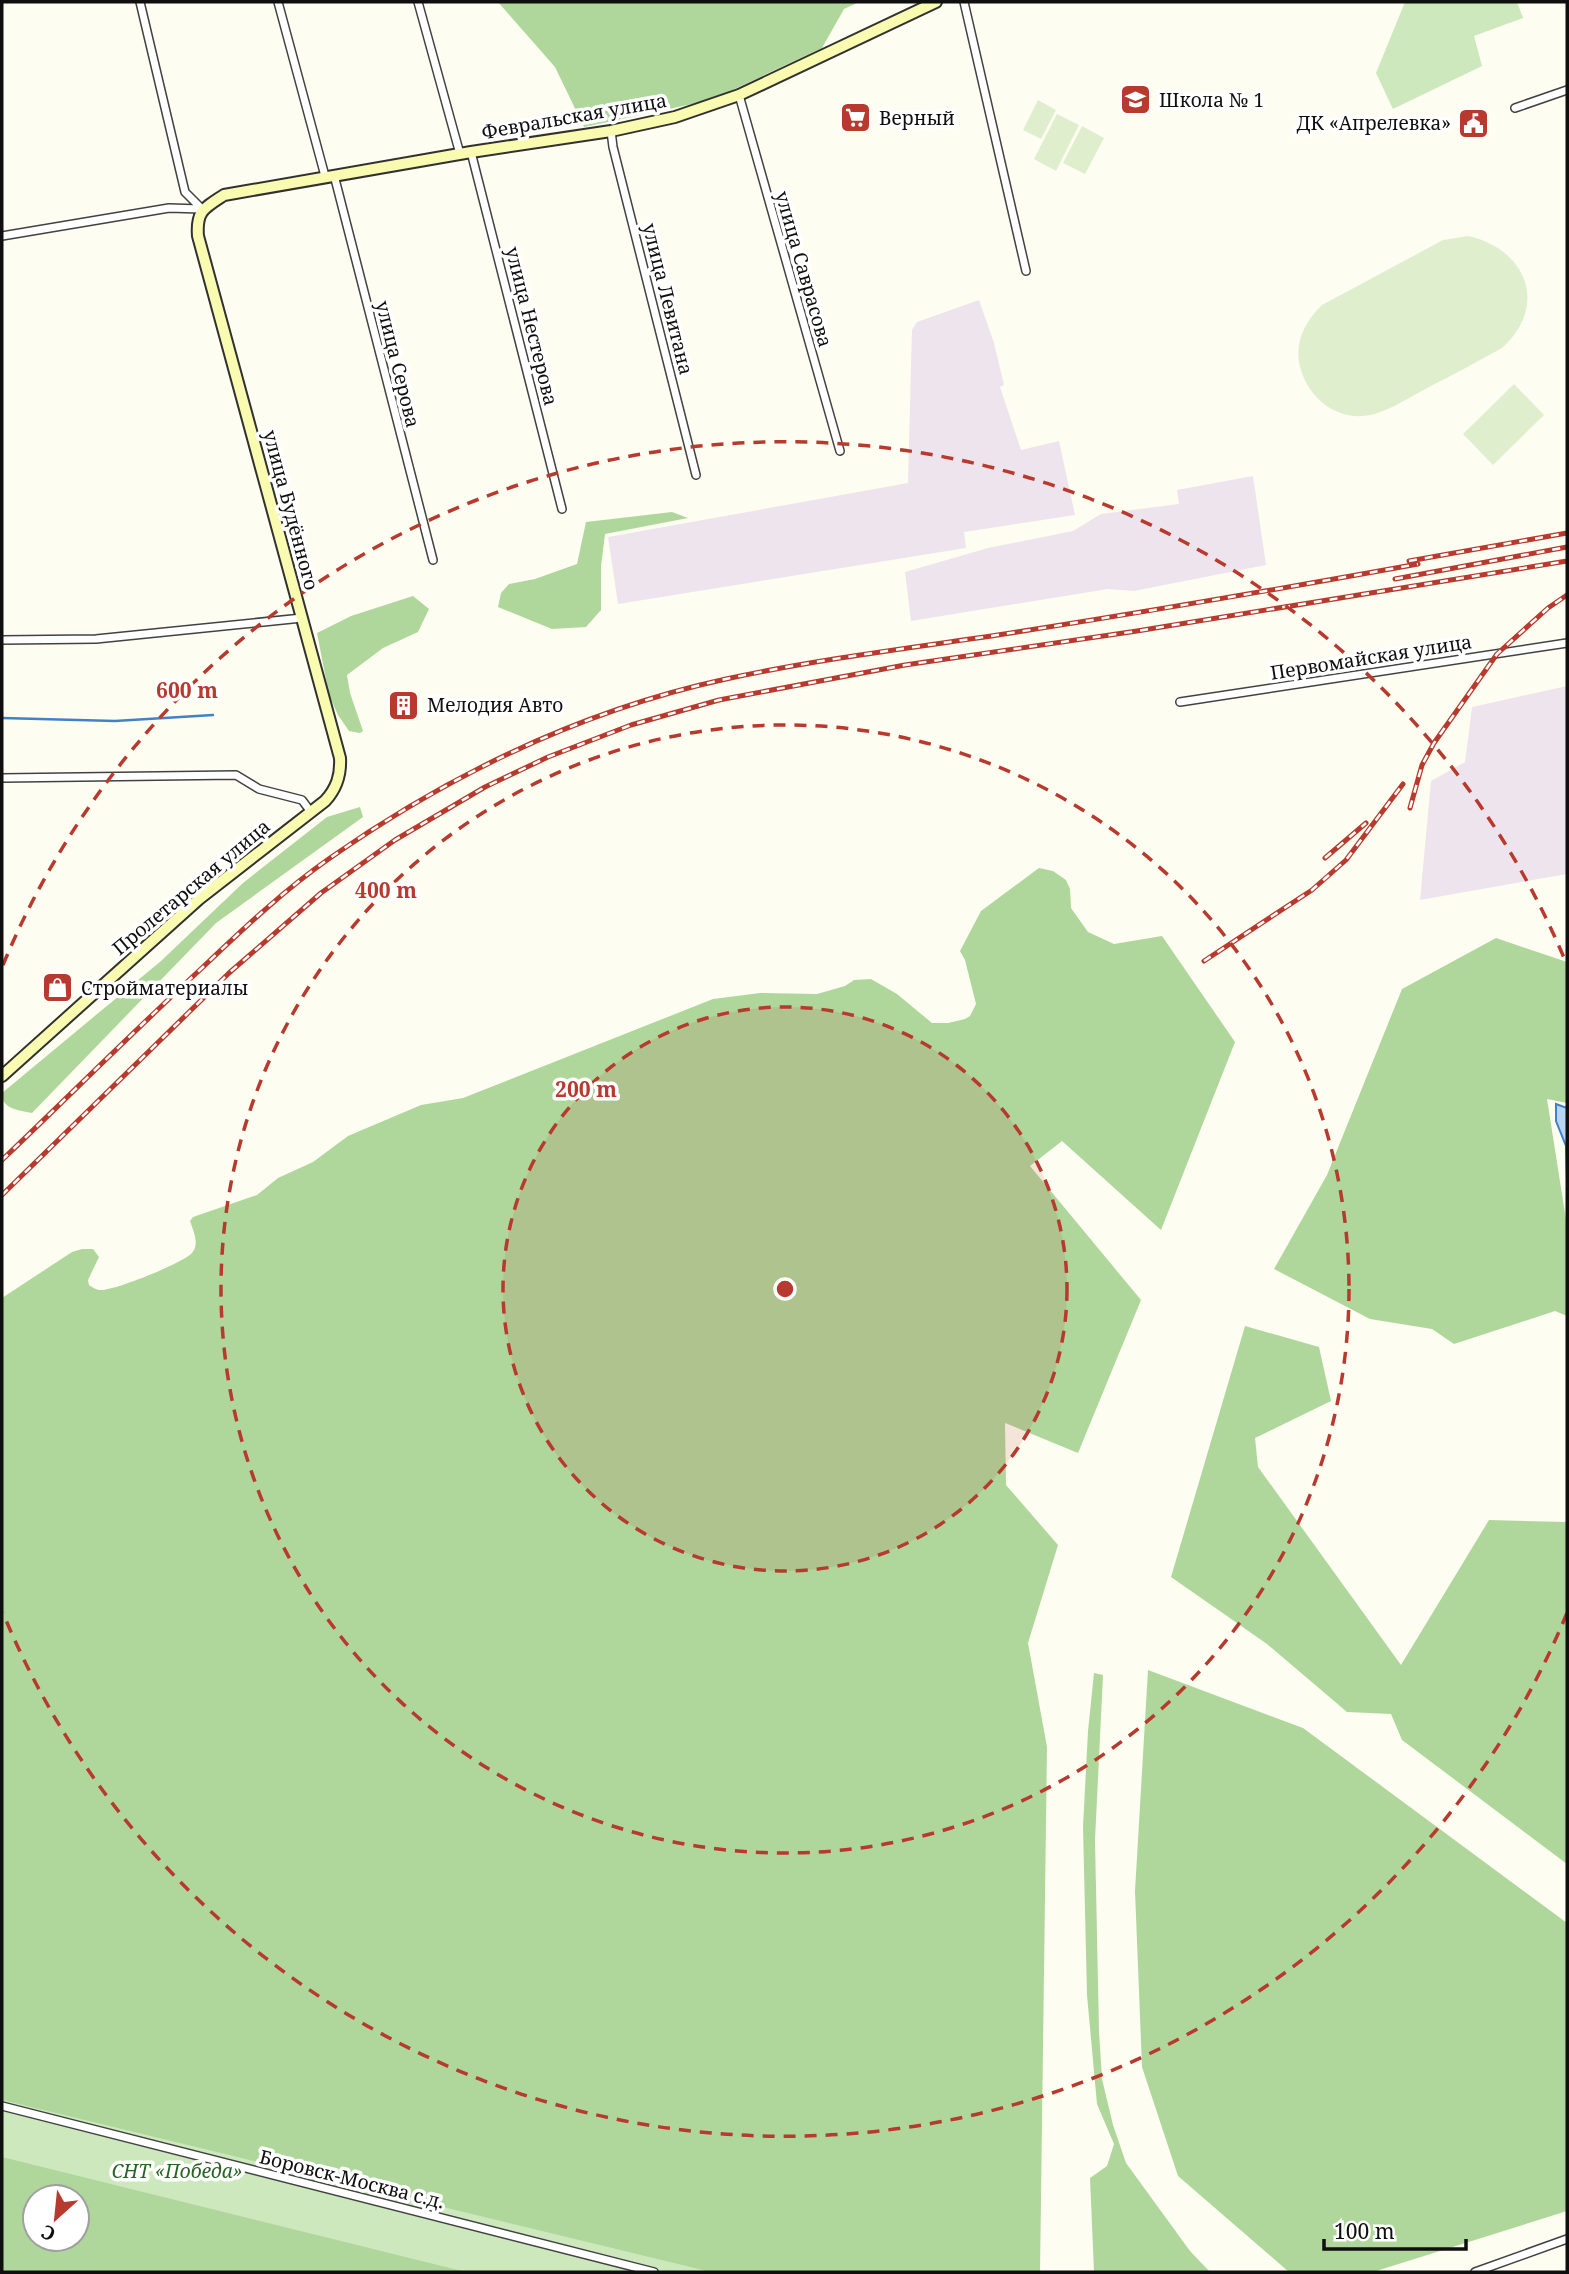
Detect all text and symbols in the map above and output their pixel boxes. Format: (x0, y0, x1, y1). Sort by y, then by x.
school or university icon: Школа № 1 (1119, 83, 1153, 117)
street label: Февральская улица (479, 87, 669, 145)
place label: Школа № 1 (1159, 87, 1264, 113)
supermarket icon: Верный (839, 101, 873, 135)
place label: Верный (879, 105, 955, 131)
public building icon: ДК «Апрелевка» (1457, 106, 1491, 140)
place label: ДК «Апрелевка» (1296, 110, 1451, 136)
street label: улица Саврасова (769, 188, 839, 350)
street label: улица Левитана (637, 220, 699, 378)
street label: улица Нестерова (500, 244, 564, 408)
street label: улица Серова (370, 298, 426, 430)
street label: улица Будённого (257, 427, 325, 593)
street label: Первомайская улица (1268, 628, 1474, 686)
text: 600 m (156, 676, 218, 704)
building icon: Мелодия Авто (387, 688, 421, 722)
place label: Мелодия Авто (427, 692, 563, 718)
street label: Пролетарская улица (107, 813, 275, 961)
text: 400 m (355, 876, 417, 904)
shop icon: Стройматериалы (41, 971, 75, 1005)
place label: Стройматериалы (81, 975, 248, 1001)
text: 200 m (555, 1075, 617, 1103)
centre of rings (773, 1277, 797, 1301)
street label: Боровск-Москва с.д. (257, 2143, 447, 2215)
park label: СНТ «Победа» (111, 2158, 243, 2184)
north arrow (21, 2183, 91, 2253)
scale bar (1324, 2208, 1466, 2252)
text: 100 m (1334, 2217, 1395, 2245)
text: С (37, 2219, 60, 2248)

